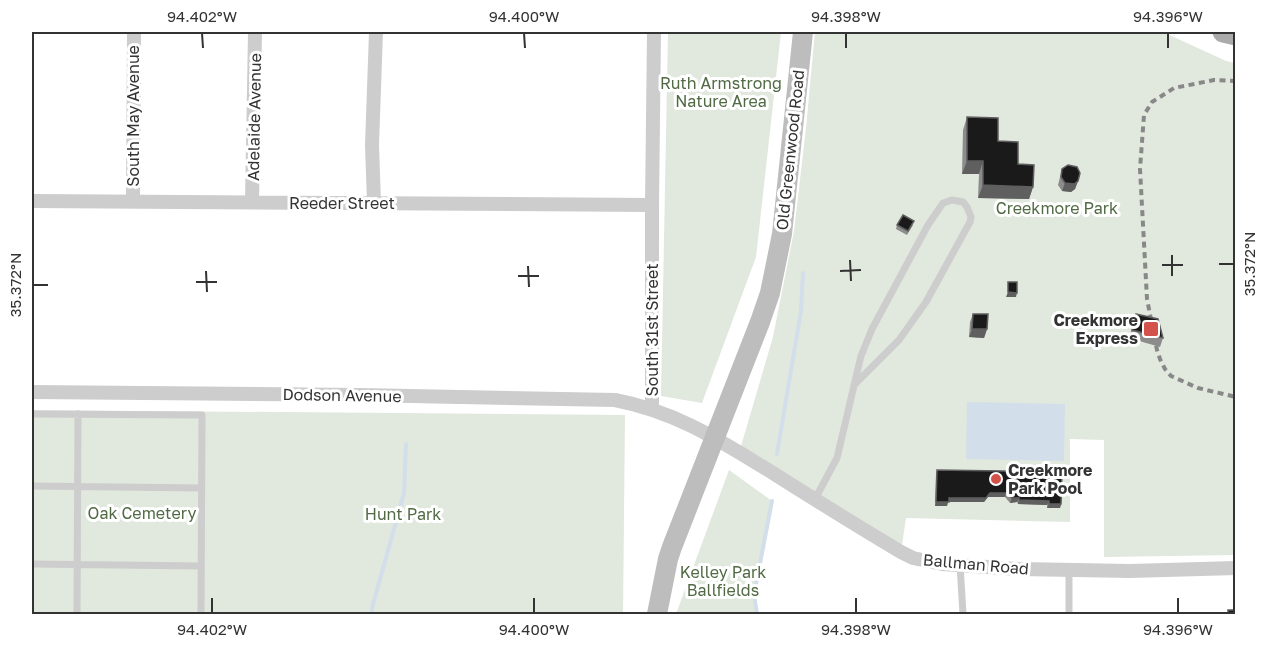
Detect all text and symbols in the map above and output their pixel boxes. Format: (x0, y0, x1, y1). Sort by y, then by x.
text: 94.402°W (167, 7, 237, 25)
text: 94.400°W (489, 7, 559, 25)
text: 94.398°W (811, 7, 881, 25)
text: 94.396°W (1133, 7, 1203, 25)
street label: South May Avenue (123, 45, 143, 187)
street label: Adelaide Avenue (243, 53, 265, 181)
street label: Old Greenwood Road (772, 69, 808, 231)
park label: Ruth Armstrong Nature Area (660, 73, 782, 111)
street label: Reeder Street (289, 193, 395, 213)
park label: Creekmore Park (996, 198, 1118, 218)
text: 35.372°N (1240, 232, 1258, 296)
text: 35.372°N (6, 253, 24, 317)
street label: South 31st Street (642, 263, 662, 397)
place label: Creekmore Express (1053, 310, 1138, 348)
marker: Creekmore Express (1142, 320, 1160, 338)
street label: Dodson Avenue (282, 384, 402, 406)
place label: Creekmore Park Pool (1008, 460, 1093, 498)
marker: Creekmore Park Pool (989, 472, 1003, 486)
park label: Oak Cemetery (88, 503, 196, 523)
park label: Hunt Park (365, 504, 441, 524)
street label: Ballman Road (922, 549, 1030, 579)
park label: Kelley Park Ballfields (680, 562, 766, 600)
text: 94.402°W (177, 620, 247, 638)
text: 94.400°W (499, 620, 569, 638)
text: 94.398°W (821, 620, 891, 638)
text: 94.396°W (1143, 620, 1213, 638)

